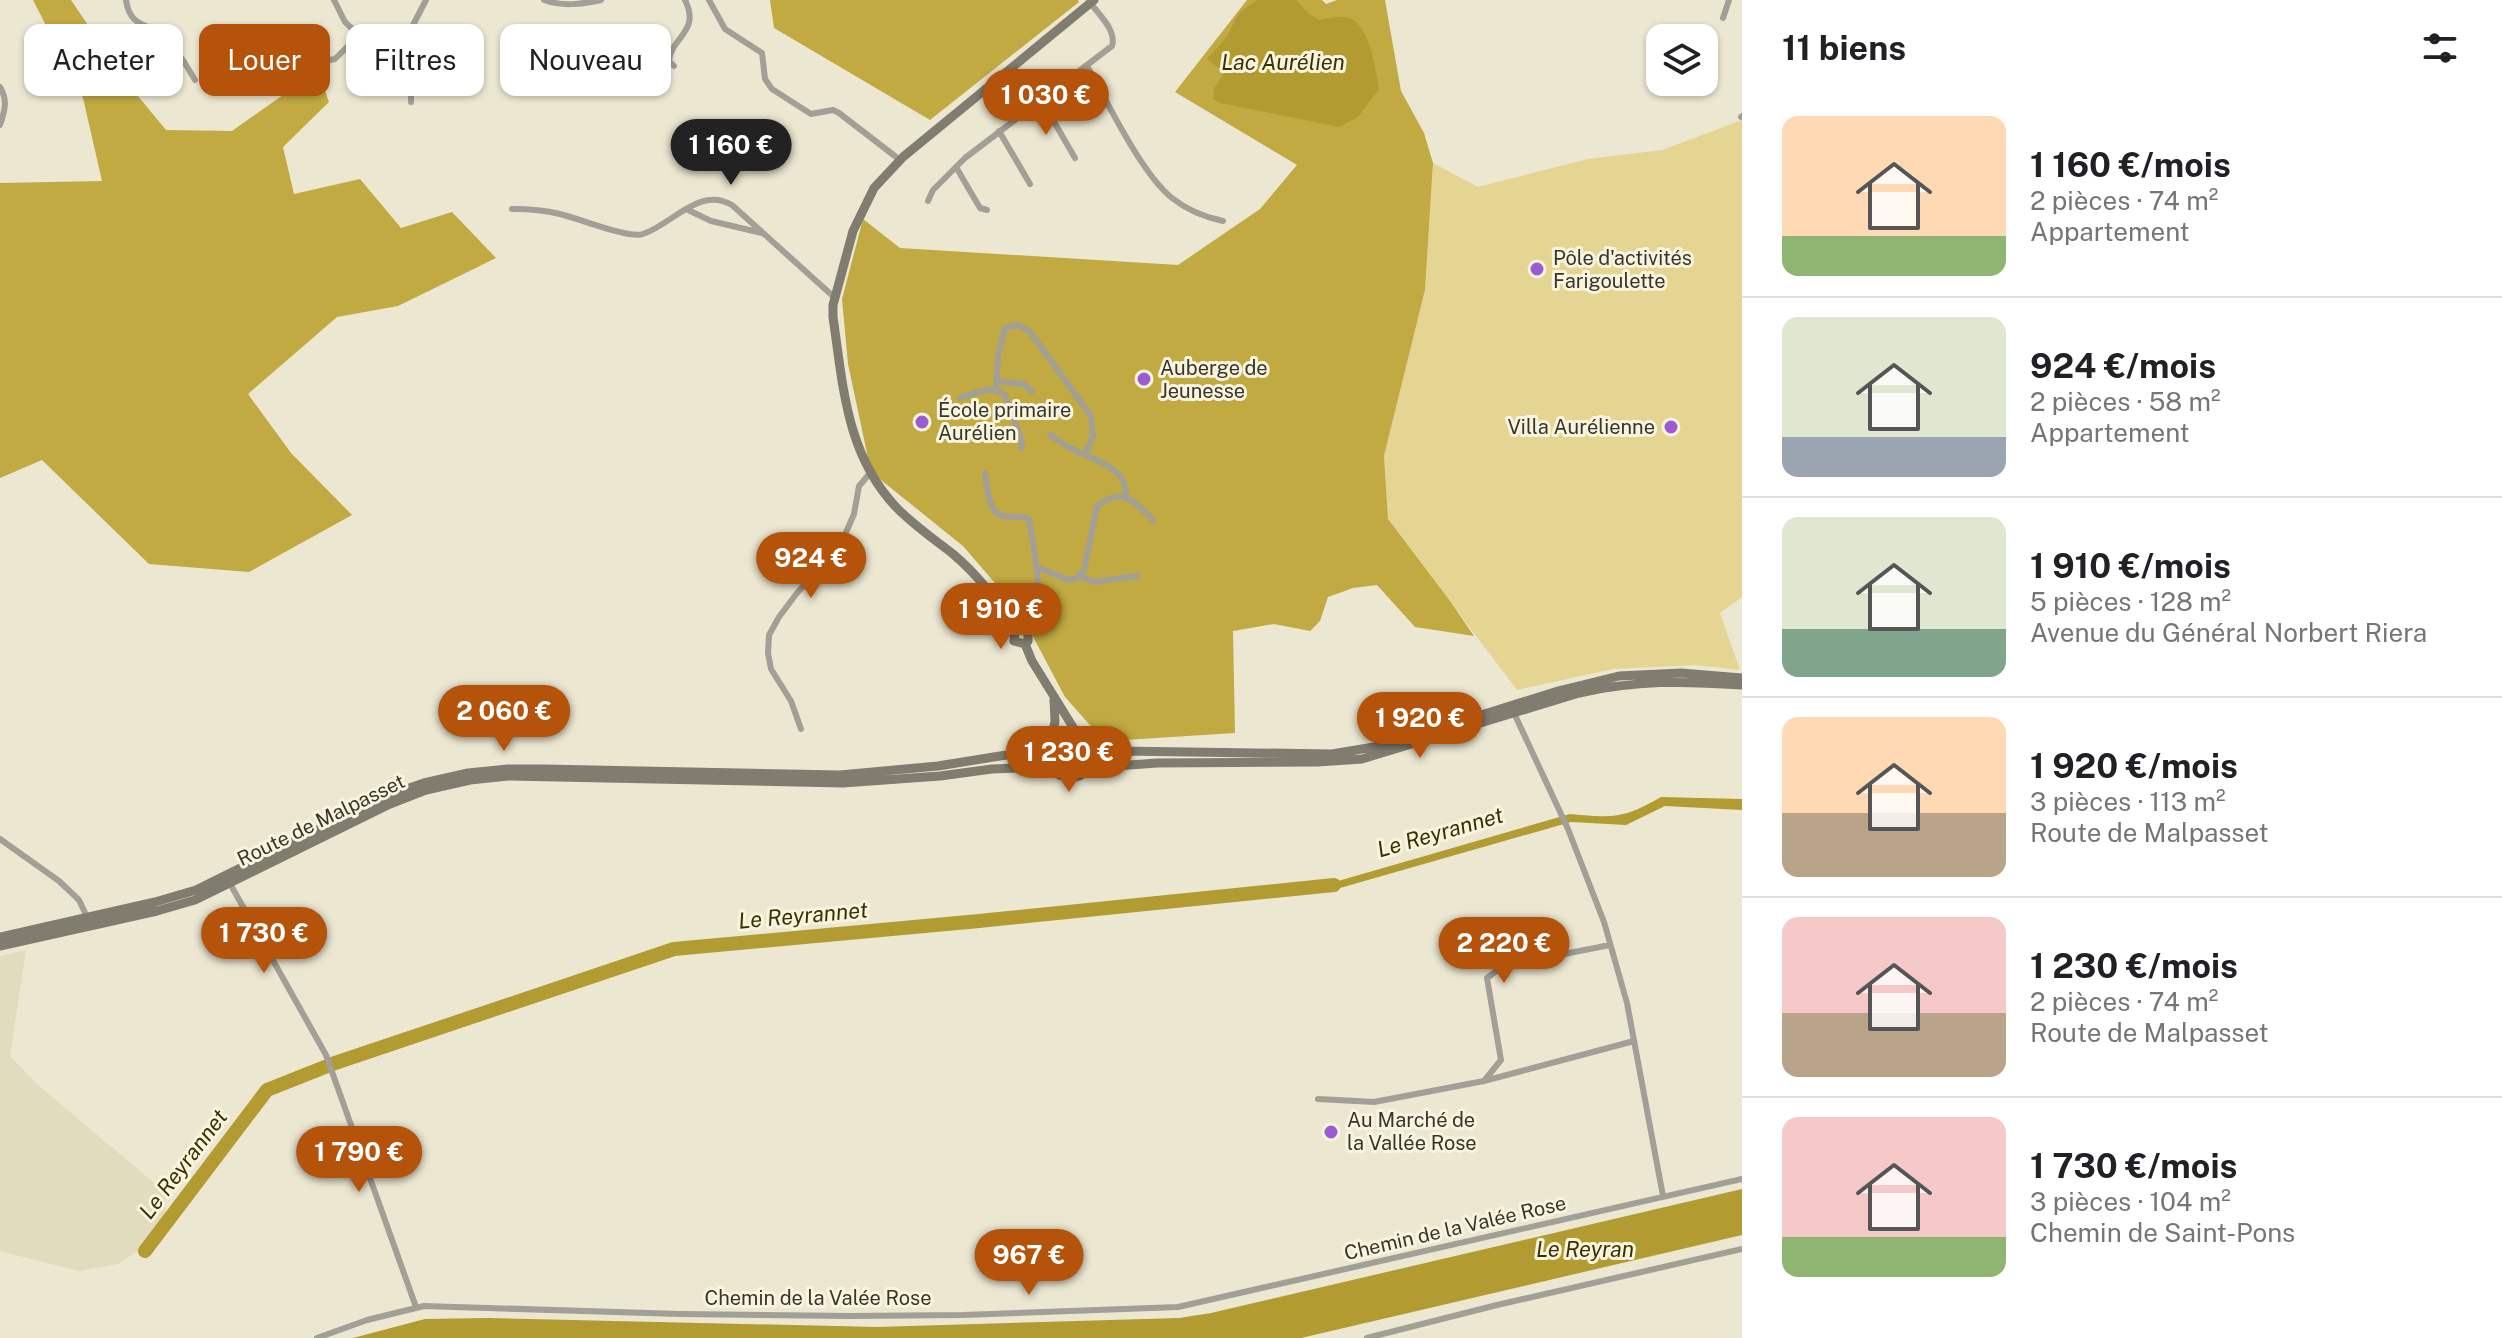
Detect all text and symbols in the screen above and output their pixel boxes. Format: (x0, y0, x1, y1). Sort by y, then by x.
chip: Acheter (24, 24, 183, 96)
chip: Louer (199, 24, 330, 96)
chip: Filtres (346, 24, 484, 96)
chip: Nouveau (500, 24, 671, 96)
map controls (1646, 24, 1718, 96)
button: layers (1646, 24, 1718, 96)
icon: filters (2418, 26, 2462, 70)
text: 11 biens (1782, 28, 1906, 68)
water label: Lac Aurélien (1221, 49, 1345, 75)
pin: 1 030 € (972, 69, 1120, 137)
text: 1 030 € (1001, 79, 1091, 110)
pin: 1 160 € (657, 119, 805, 187)
text: 1 160 € (689, 129, 773, 160)
text: 1 160 €/mois (2030, 145, 2231, 185)
icon: home (1846, 148, 1942, 244)
text: 2 pièces · 74 m² (2030, 185, 2218, 216)
text: Appartement (2030, 216, 2190, 247)
place label: Pôle d'activités Farigoulette (1553, 246, 1692, 293)
marker: Pôle d'activités Farigoulette (1528, 260, 1546, 278)
text: 924 €/mois (2030, 346, 2216, 386)
icon: home (1846, 349, 1942, 445)
place label: Auberge de Jeunesse (1160, 356, 1268, 403)
marker: Auberge de Jeunesse (1135, 370, 1153, 388)
text: 2 pièces · 58 m² (2030, 386, 2221, 417)
place label: École primaire Aurélien (938, 397, 1071, 445)
marker: École primaire Aurélien (913, 413, 931, 431)
place label: Villa Aurélienne (1507, 415, 1655, 439)
text: Appartement (2030, 417, 2190, 448)
marker: Villa Aurélienne (1662, 418, 1680, 436)
pin: 924 € (755, 532, 867, 600)
text: 924 € (774, 542, 848, 573)
text: 1 910 €/mois (2030, 546, 2231, 586)
icon: home (1846, 549, 1942, 645)
pin: 1 910 € (927, 583, 1075, 651)
text: 5 pièces · 128 m² (2030, 586, 2231, 617)
text: 1 910 € (959, 593, 1043, 624)
text: Avenue du Général Norbert Riera (2030, 617, 2427, 648)
pin: 2 060 € (430, 685, 578, 753)
pin: 1 920 € (1346, 692, 1494, 760)
text: 2 060 € (456, 695, 552, 726)
text: 1 920 € (1375, 702, 1465, 733)
pin: 1 230 € (995, 726, 1143, 794)
text: 1 230 € (1024, 736, 1114, 767)
text: 1 920 €/mois (2030, 746, 2238, 786)
icon: home (1846, 749, 1942, 845)
street label: Route de Malpasset (233, 769, 409, 871)
text: 3 pièces · 113 m² (2030, 786, 2225, 817)
water label: Le Reyrannet (1374, 801, 1507, 862)
text: Route de Malpasset (2030, 817, 2269, 848)
water label: Le Reyrannet (737, 896, 870, 934)
pin: 1 730 € (190, 907, 338, 975)
text: 1 730 € (219, 917, 309, 948)
pin: 2 220 € (1430, 917, 1578, 985)
text: 2 220 € (1457, 927, 1551, 958)
text: 1 230 €/mois (2030, 946, 2238, 986)
icon: home (1846, 949, 1942, 1045)
text: 2 pièces · 74 m² (2030, 986, 2218, 1017)
text: Route de Malpasset (2030, 1017, 2269, 1048)
water label: Le Reyrannet (134, 1104, 233, 1224)
place label: Au Marché de la Vallée Rose (1347, 1108, 1477, 1155)
marker: Au Marché de la Vallée Rose (1322, 1123, 1340, 1141)
pin: 1 790 € (285, 1126, 433, 1194)
text: 1 790 € (314, 1136, 404, 1167)
text: 1 730 €/mois (2030, 1146, 2237, 1186)
icon: home (1846, 1149, 1942, 1245)
text: 3 pièces · 104 m² (2030, 1186, 2231, 1217)
street label: Chemin de la Valée Rose (1342, 1191, 1568, 1265)
text: Chemin de Saint-Pons (2030, 1217, 2295, 1248)
pin: 967 € (973, 1229, 1085, 1297)
water label: Le Reyran (1536, 1236, 1634, 1262)
text: 967 € (993, 1239, 1065, 1270)
street label: Chemin de la Valée Rose (704, 1286, 932, 1310)

